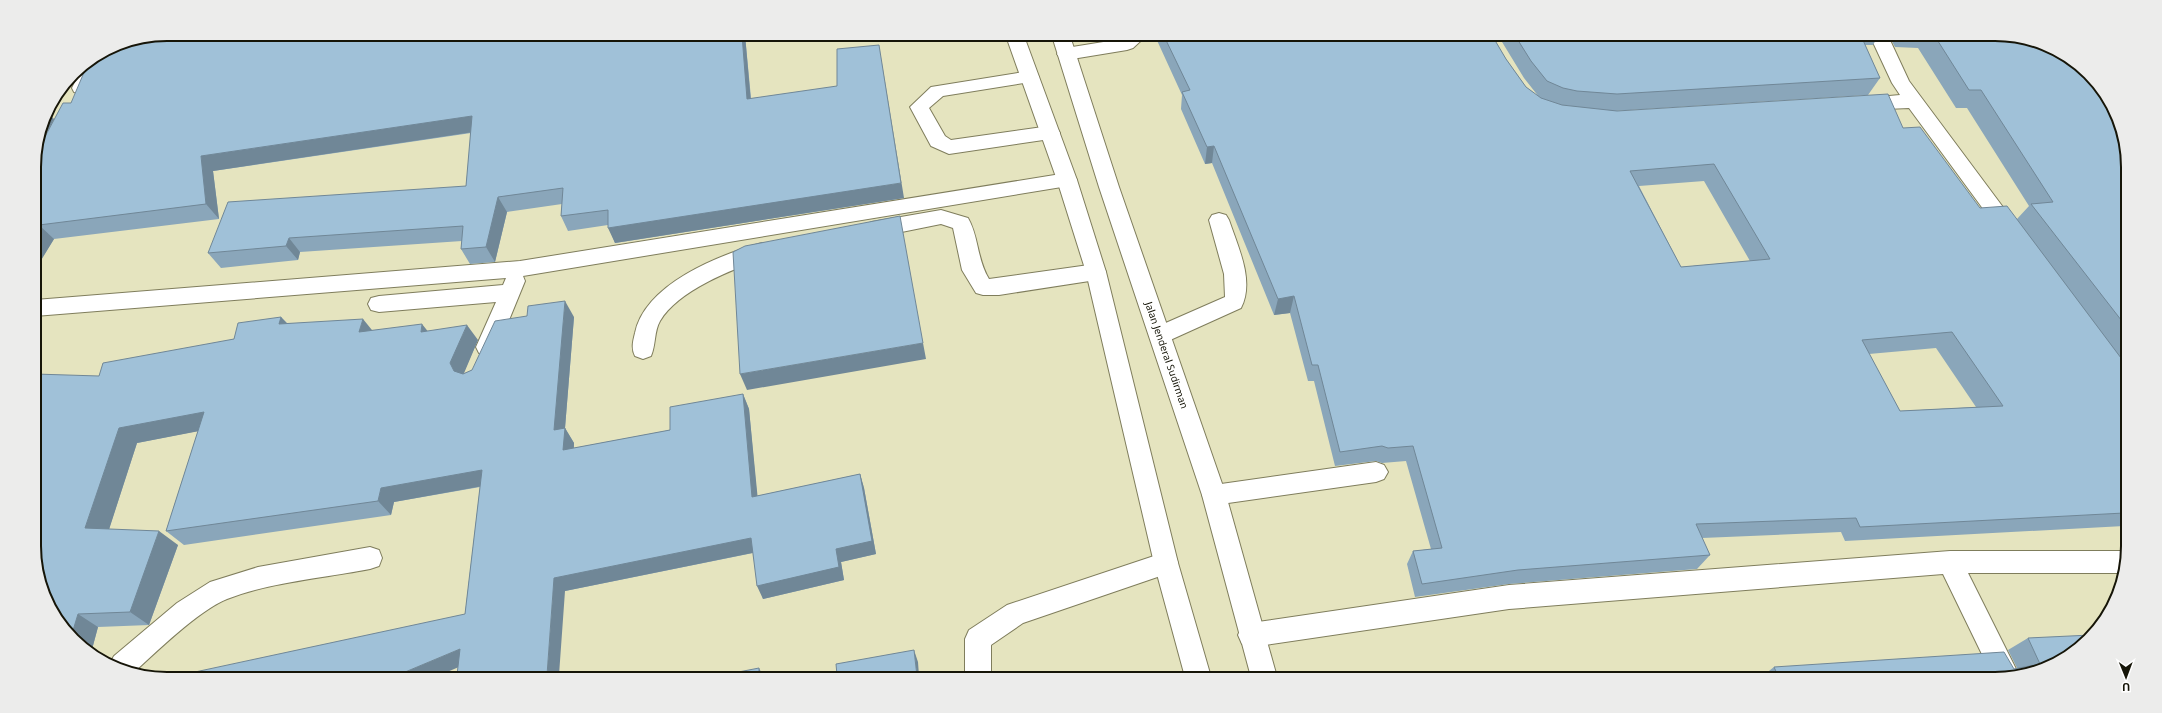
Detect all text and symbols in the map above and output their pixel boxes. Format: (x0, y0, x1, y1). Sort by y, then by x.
street label: Jalan Jenderal Sudirman (1142, 299, 1192, 410)
north arrow (2106, 657, 2146, 697)
text: U (2122, 680, 2130, 695)

